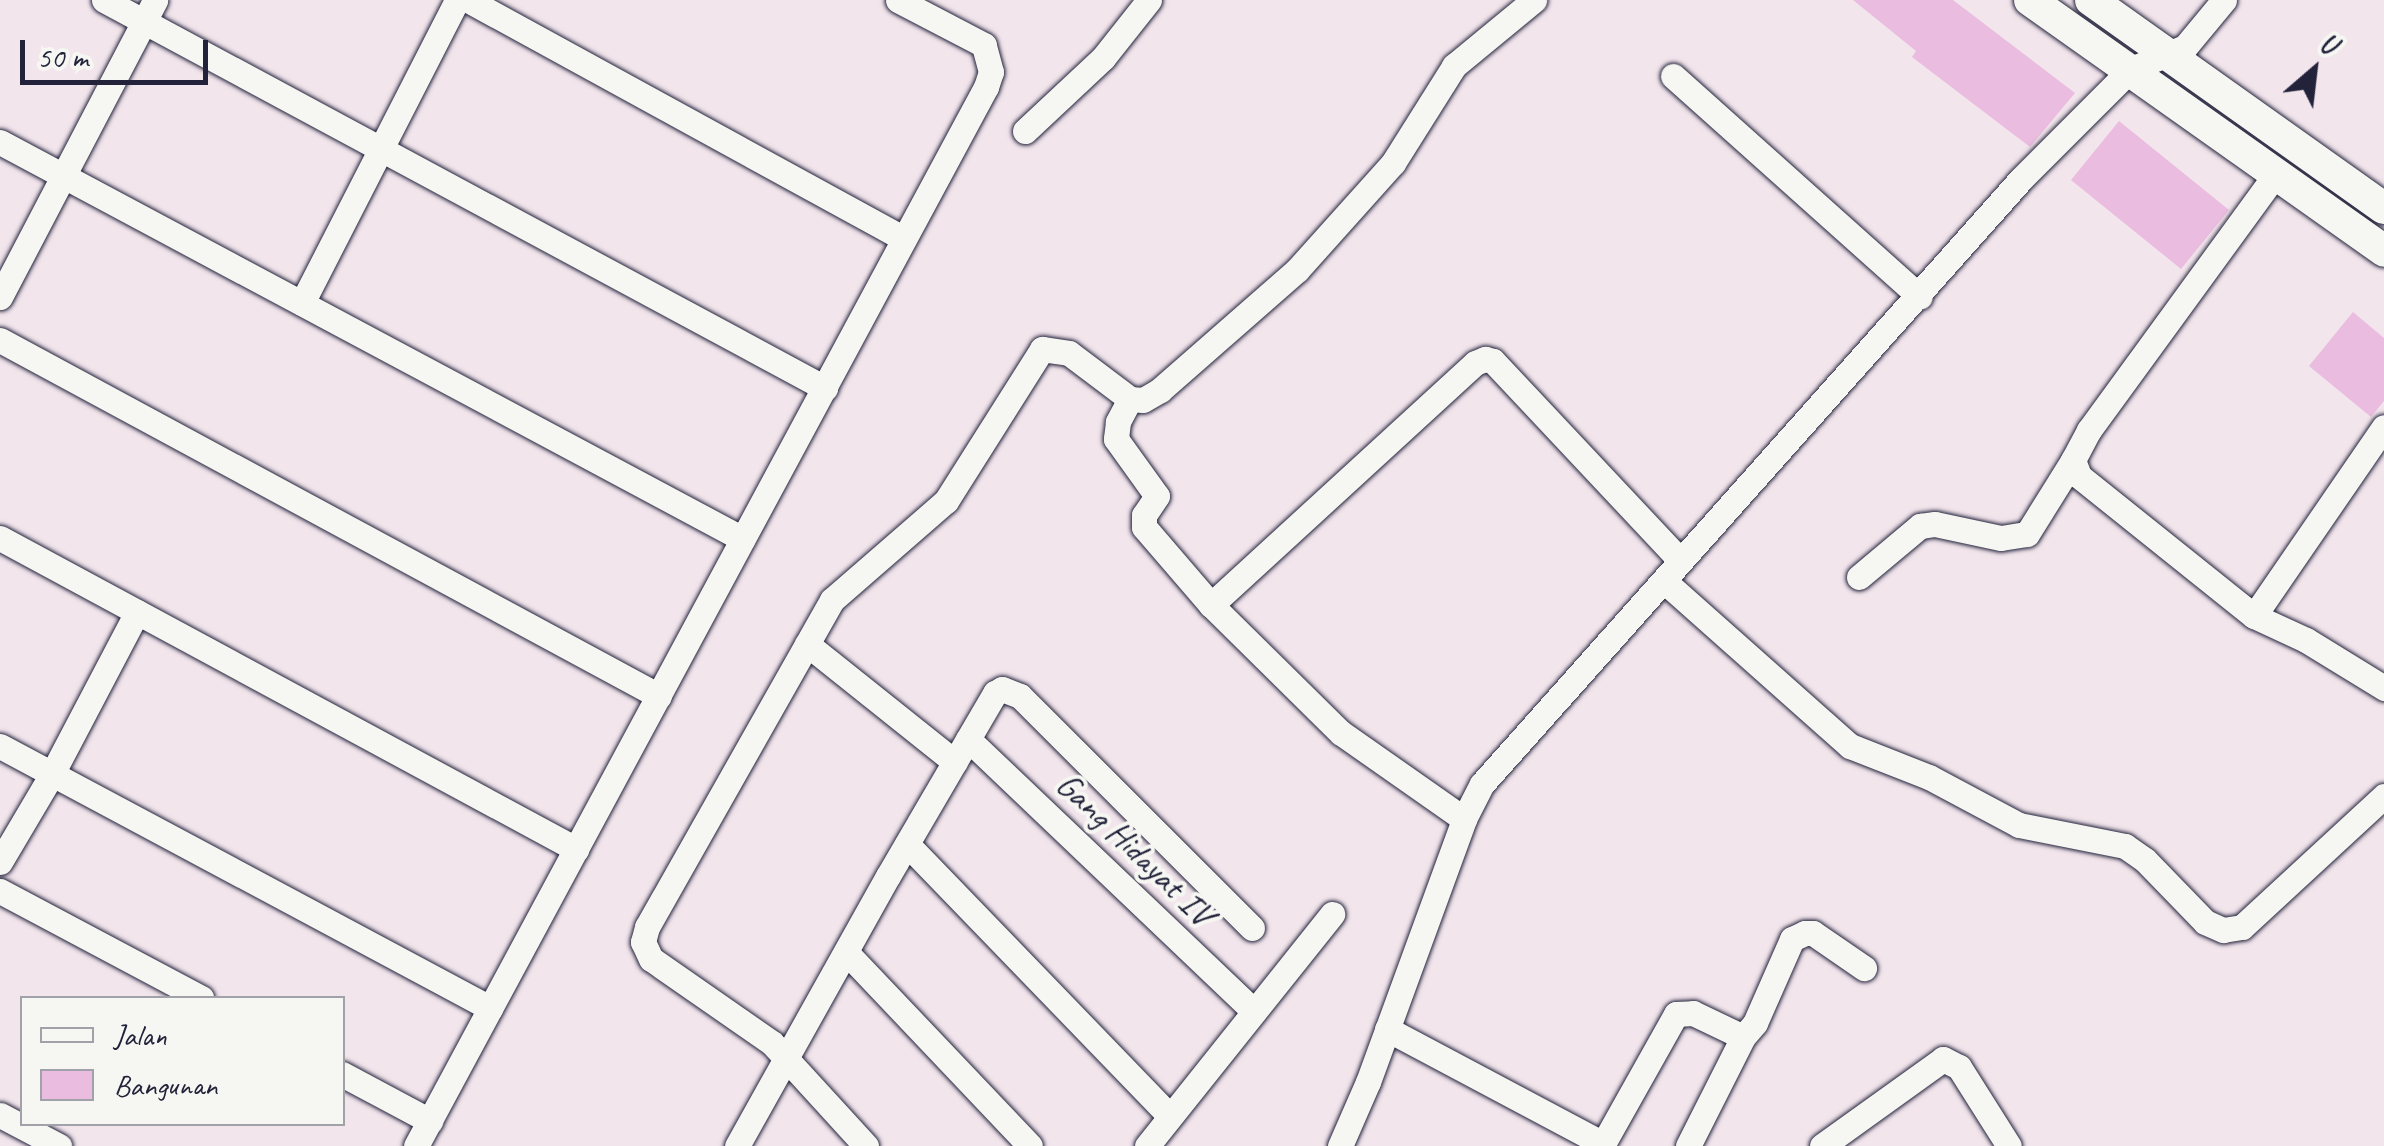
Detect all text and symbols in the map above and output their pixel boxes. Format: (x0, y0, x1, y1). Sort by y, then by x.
scale bar (25, 20, 212, 82)
north arrow (2264, 20, 2364, 120)
text: U (2314, 24, 2342, 62)
text: 50 m (37, 38, 88, 76)
street label: Gang Hidayat IV (1048, 764, 1222, 934)
legend (20, 996, 345, 1126)
text: Jalan (114, 1016, 167, 1054)
text: Bangunan (114, 1066, 217, 1104)

